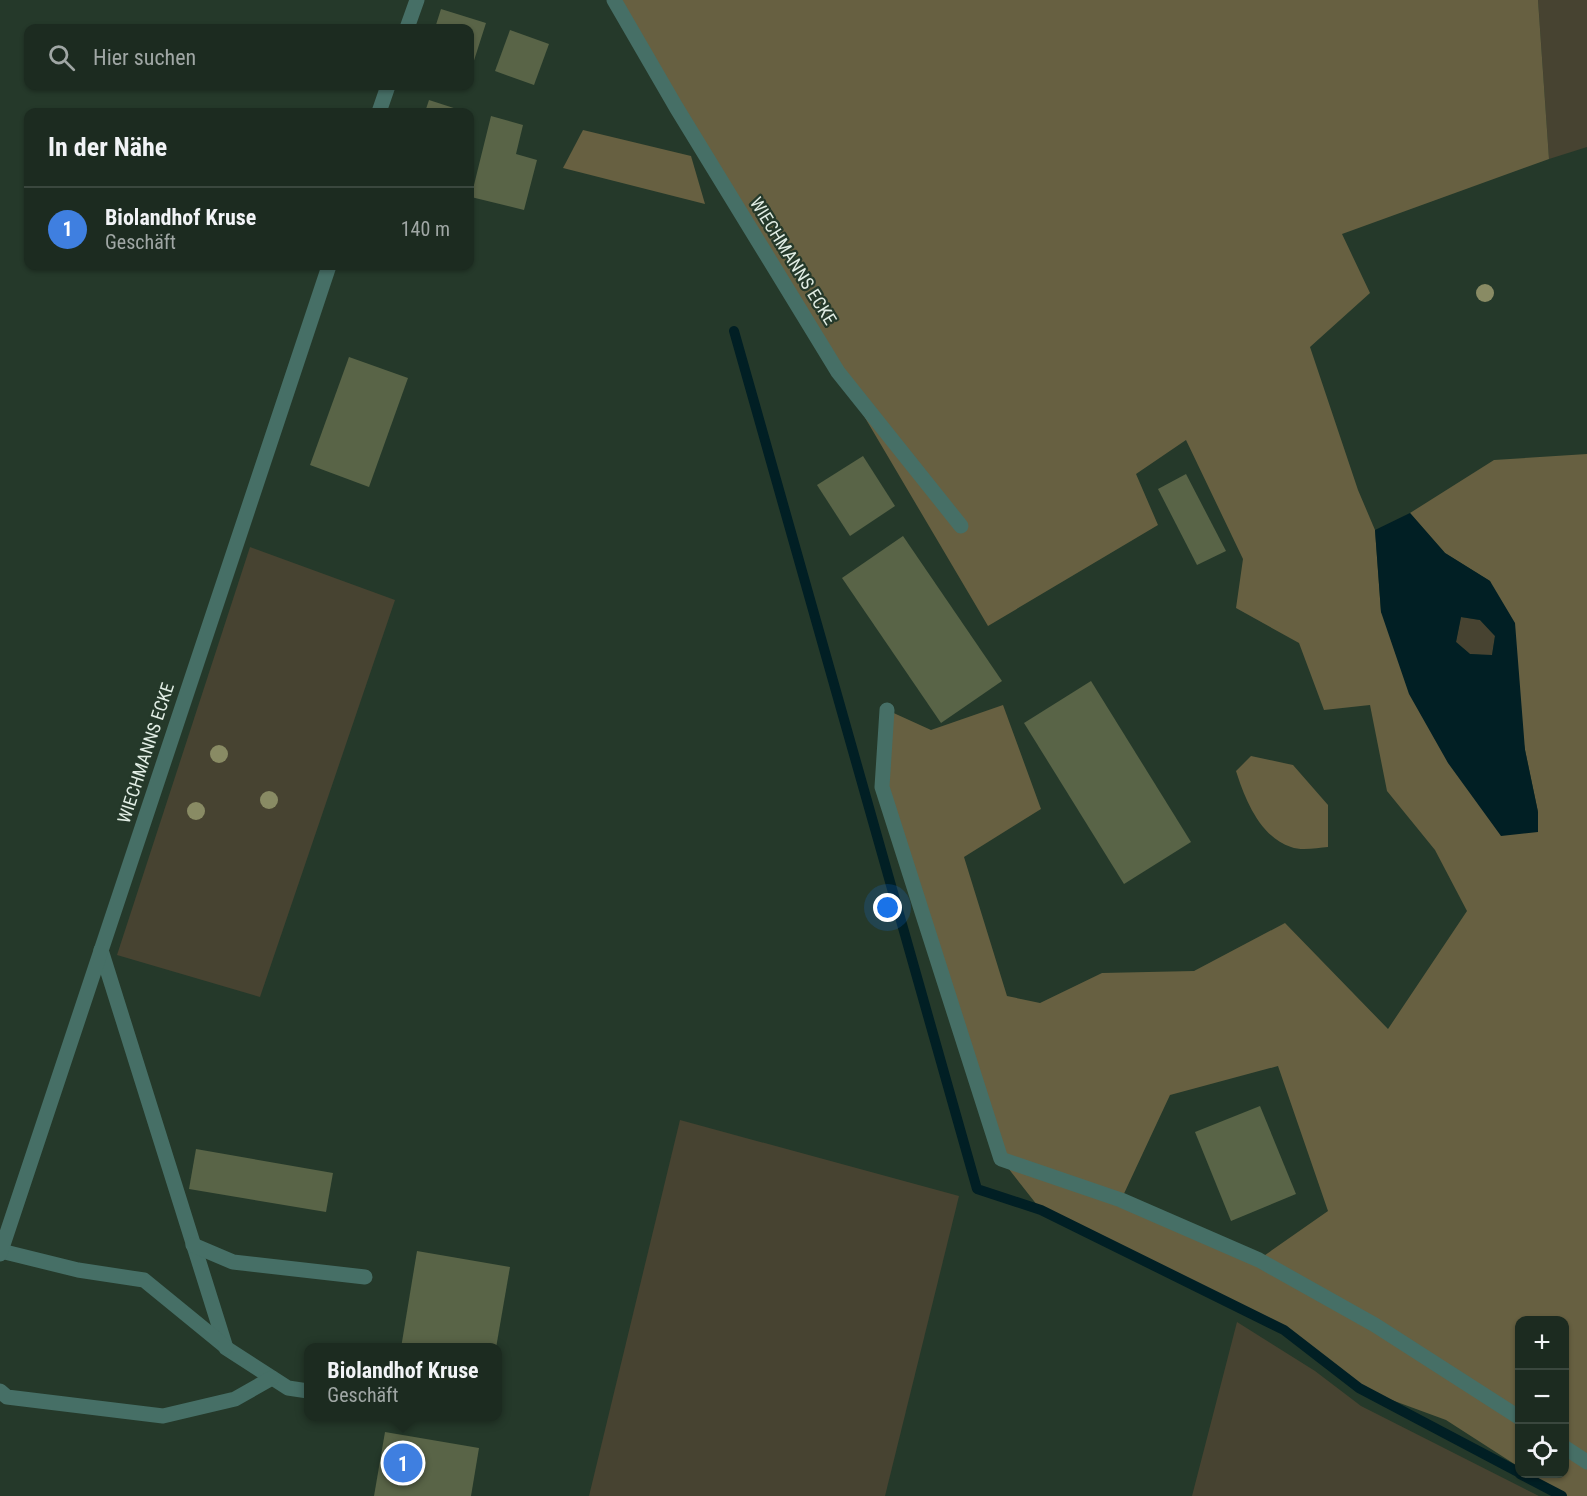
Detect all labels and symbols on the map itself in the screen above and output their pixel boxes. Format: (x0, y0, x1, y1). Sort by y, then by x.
street label: WIECHMANNS ECKE (746, 193, 841, 328)
street label: WIECHMANNS ECKE (113, 680, 178, 826)
your location (873, 893, 902, 922)
pin: 1 (384, 1440, 422, 1486)

